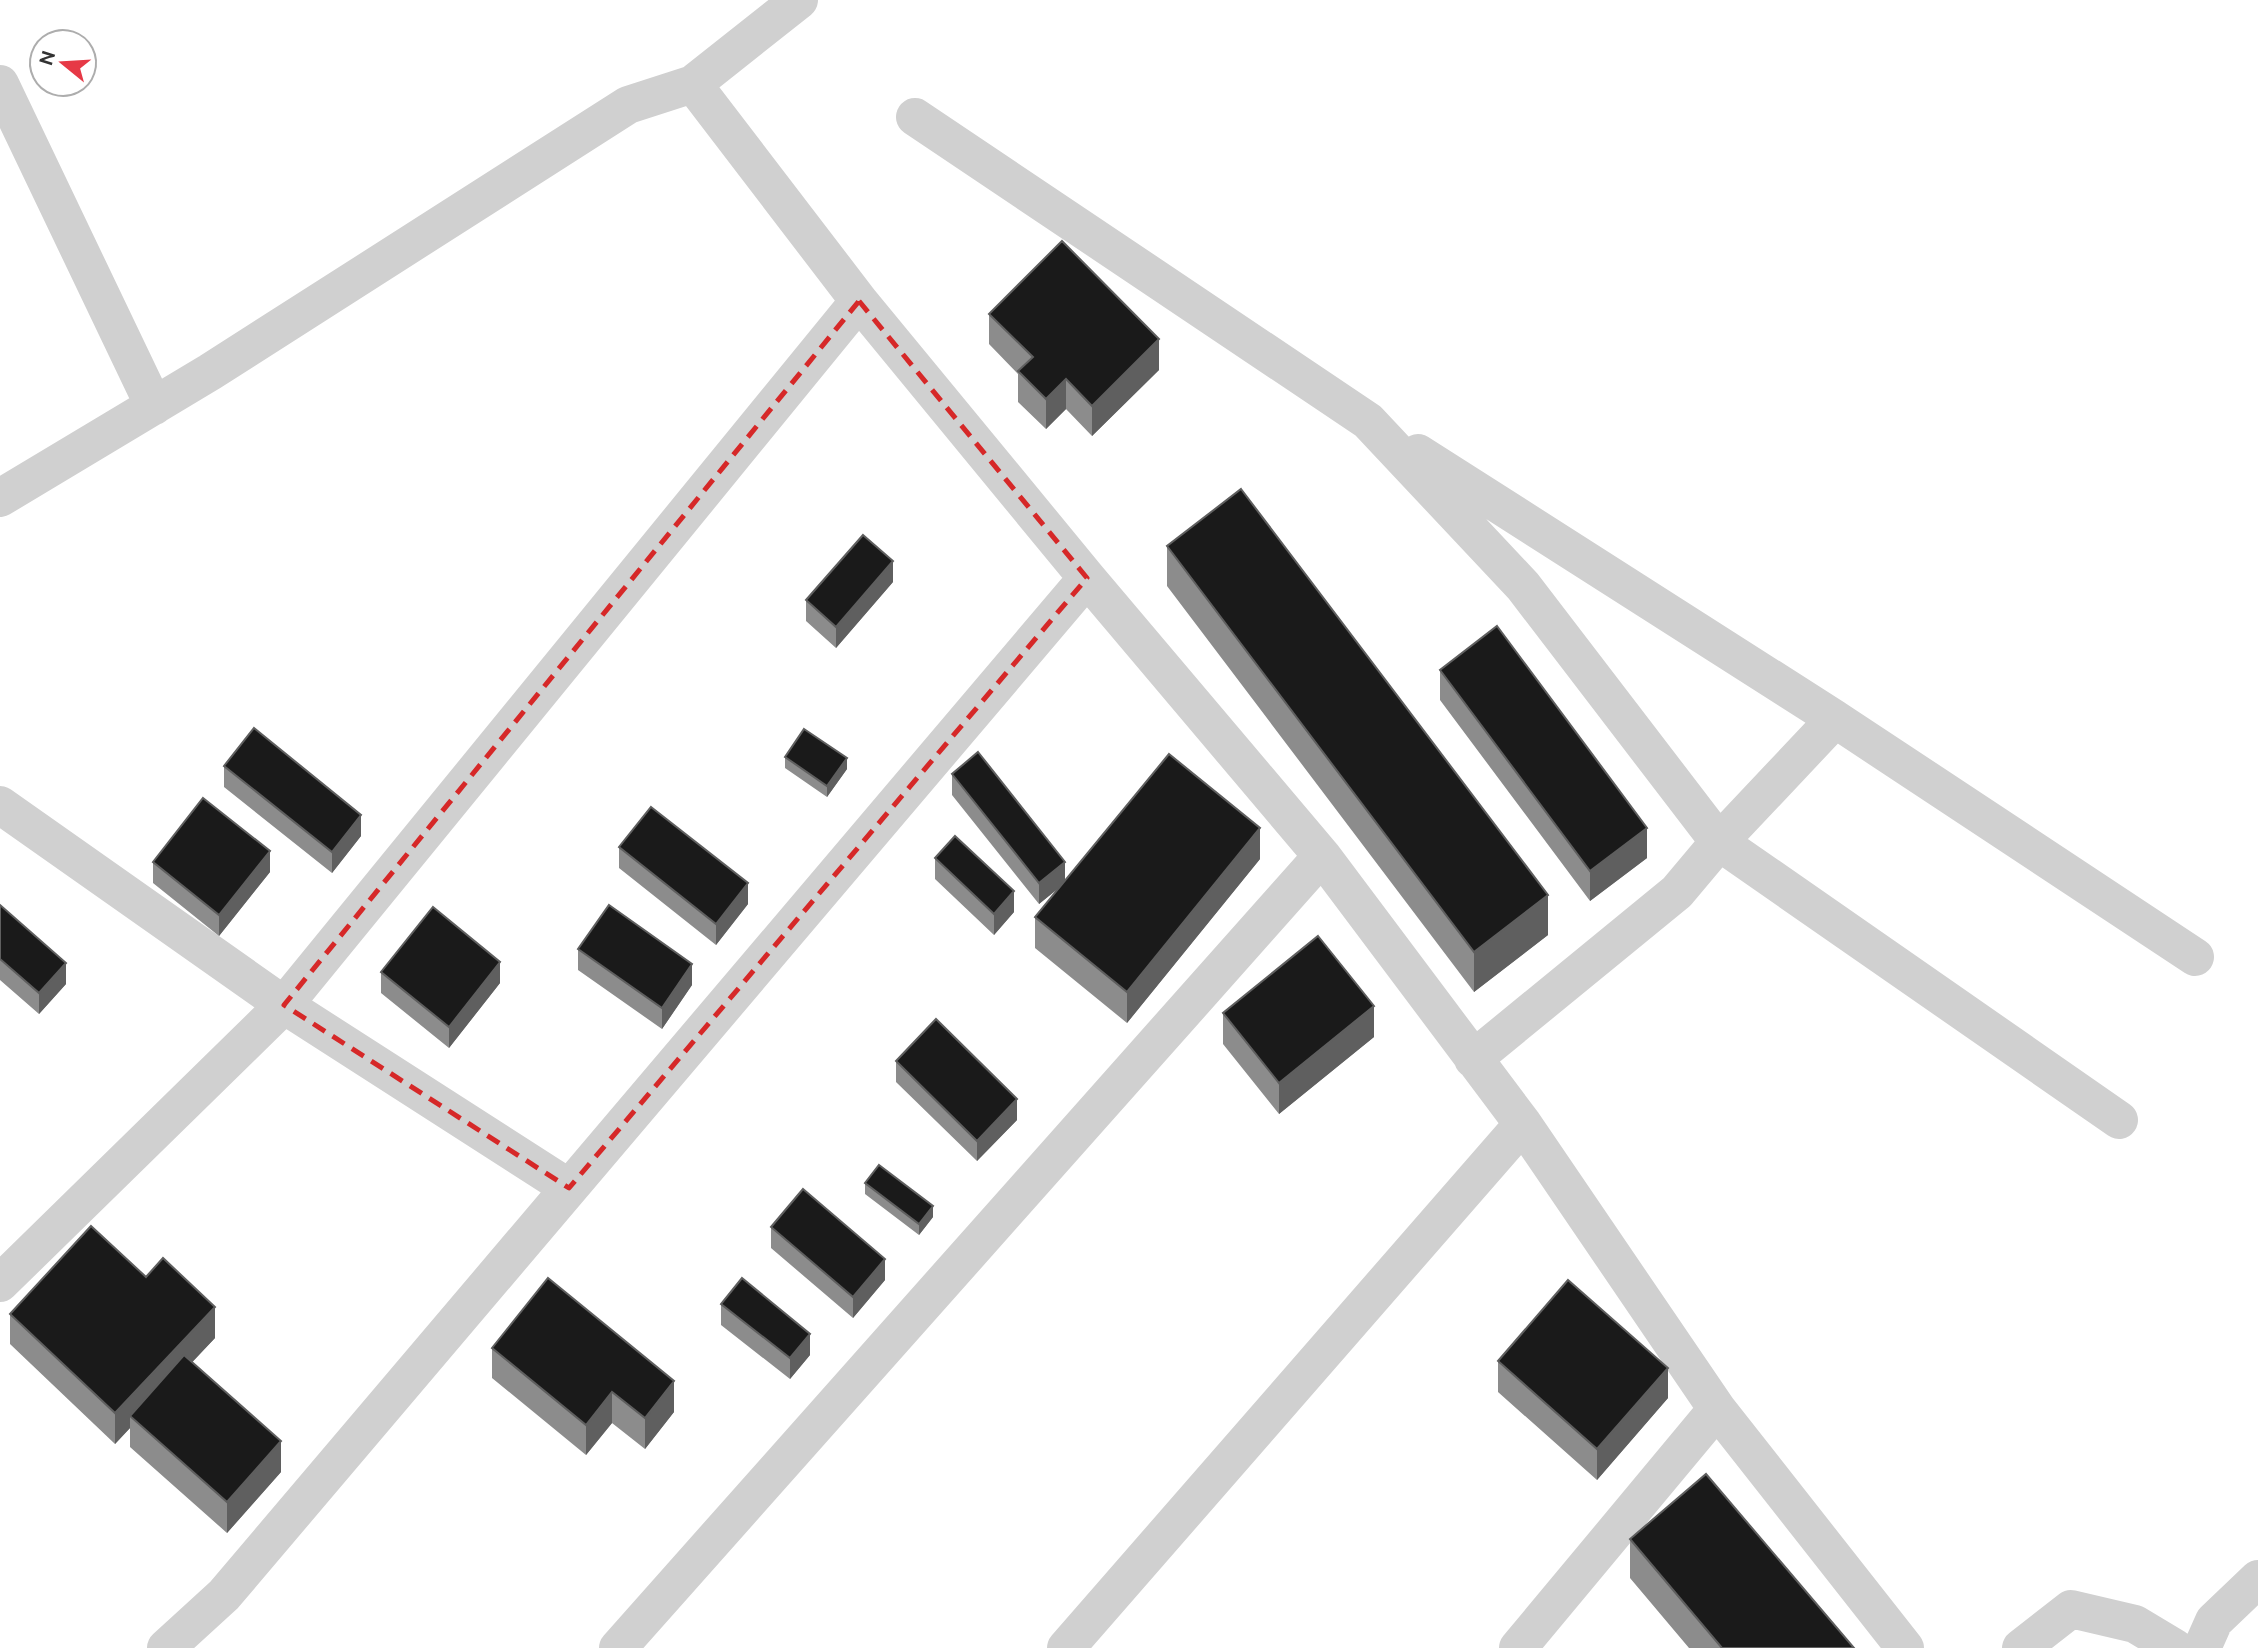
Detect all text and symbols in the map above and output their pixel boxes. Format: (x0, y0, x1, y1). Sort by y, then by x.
north arrow (28, 28, 98, 98)
text: N (34, 48, 59, 68)

